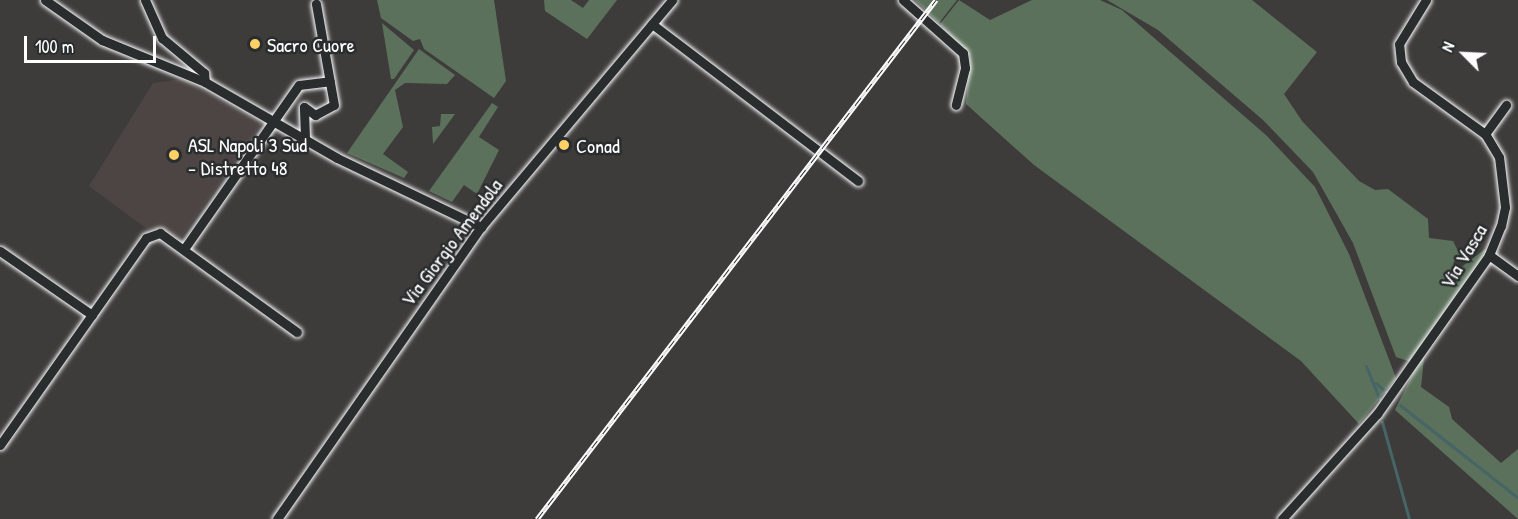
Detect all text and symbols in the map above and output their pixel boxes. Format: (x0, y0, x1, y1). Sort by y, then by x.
scale bar (27, 24, 159, 62)
north arrow (1434, 24, 1494, 84)
place label: Sacro Cuore (267, 32, 355, 56)
text: 100 m (35, 34, 74, 59)
marker: Sacro Cuore (248, 37, 262, 51)
text: N (1436, 38, 1459, 55)
place label: ASL Napoli 3 Sud - Distretto 48 (188, 132, 307, 179)
place label: Conad (576, 133, 620, 157)
marker: Conad (557, 138, 571, 152)
marker: ASL Napoli 3 Sud - Distretto 48 (165, 146, 183, 164)
street label: Via Giorgio Amendola (395, 174, 507, 310)
street label: Via Vasca (1435, 220, 1491, 292)

